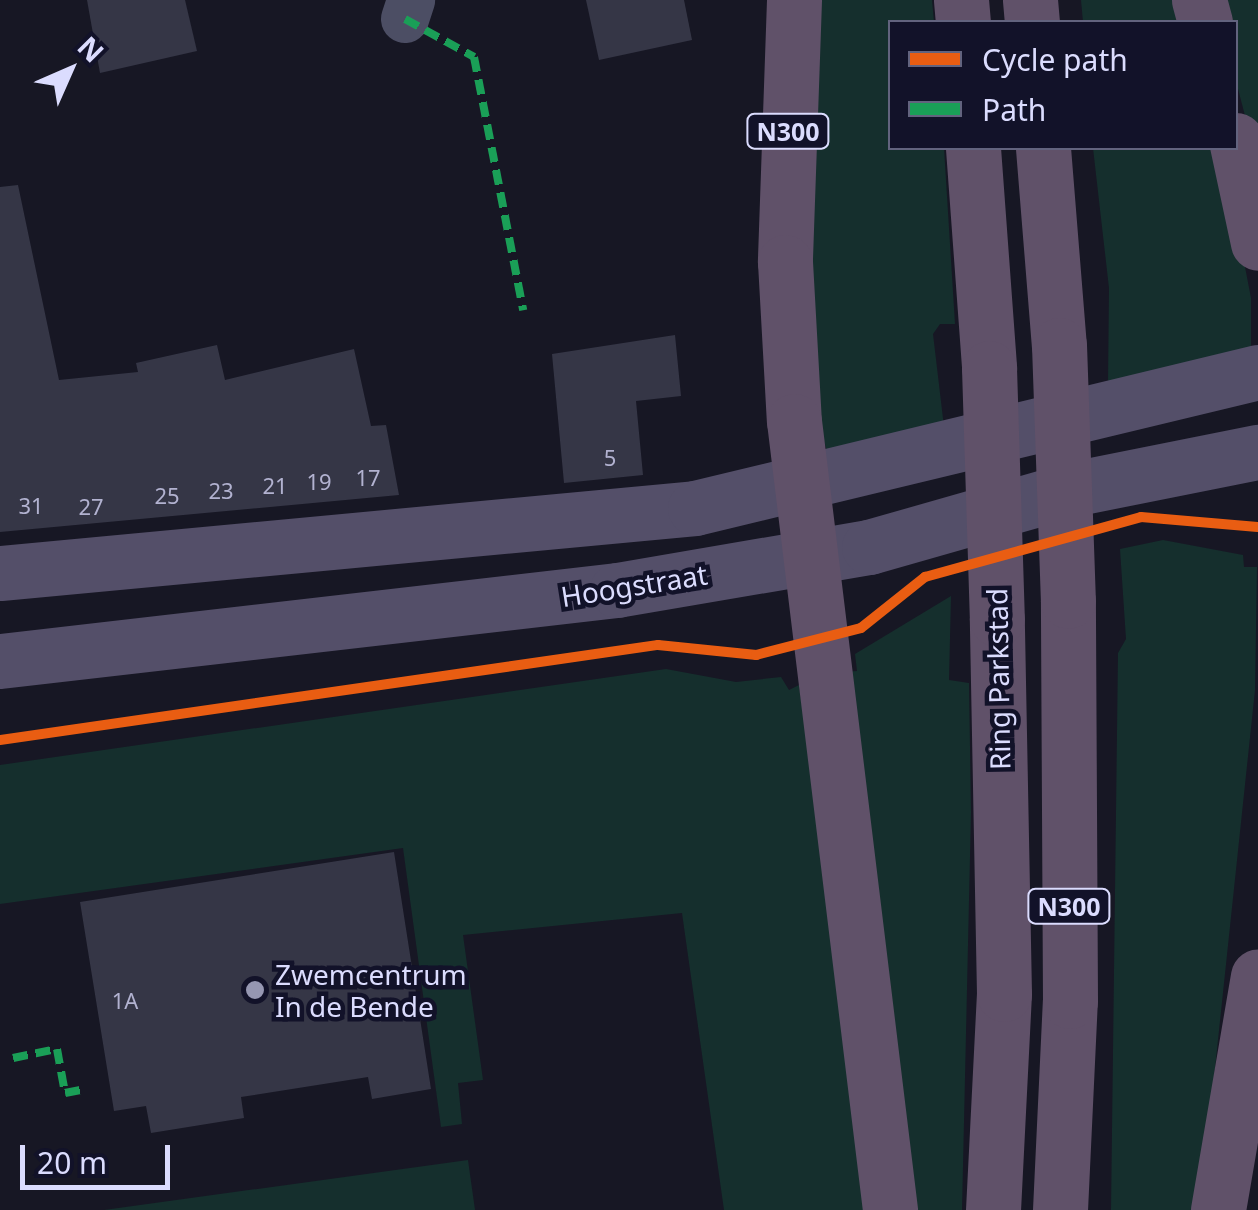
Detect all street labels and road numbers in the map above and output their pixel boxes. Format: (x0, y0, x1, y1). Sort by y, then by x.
road number: N300 (746, 111, 830, 151)
street label: Hoogstraat (558, 557, 710, 613)
street label: Ring Parkstad (980, 588, 1016, 770)
road number: N300 (1026, 886, 1112, 926)

